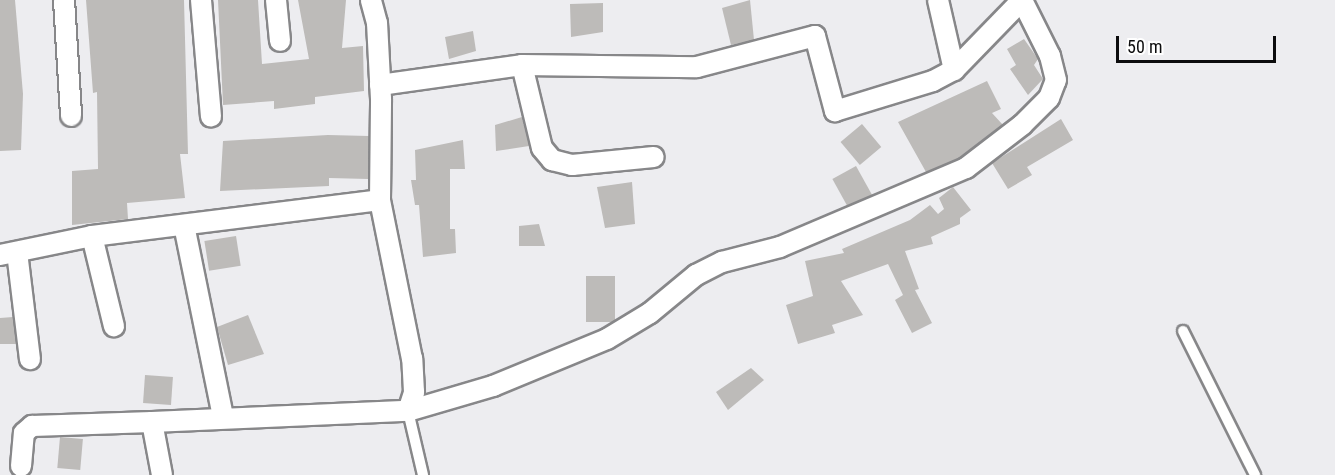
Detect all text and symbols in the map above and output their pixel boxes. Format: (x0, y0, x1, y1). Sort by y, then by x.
scale bar (1119, 24, 1280, 62)
text: 50 m (1127, 36, 1162, 57)

